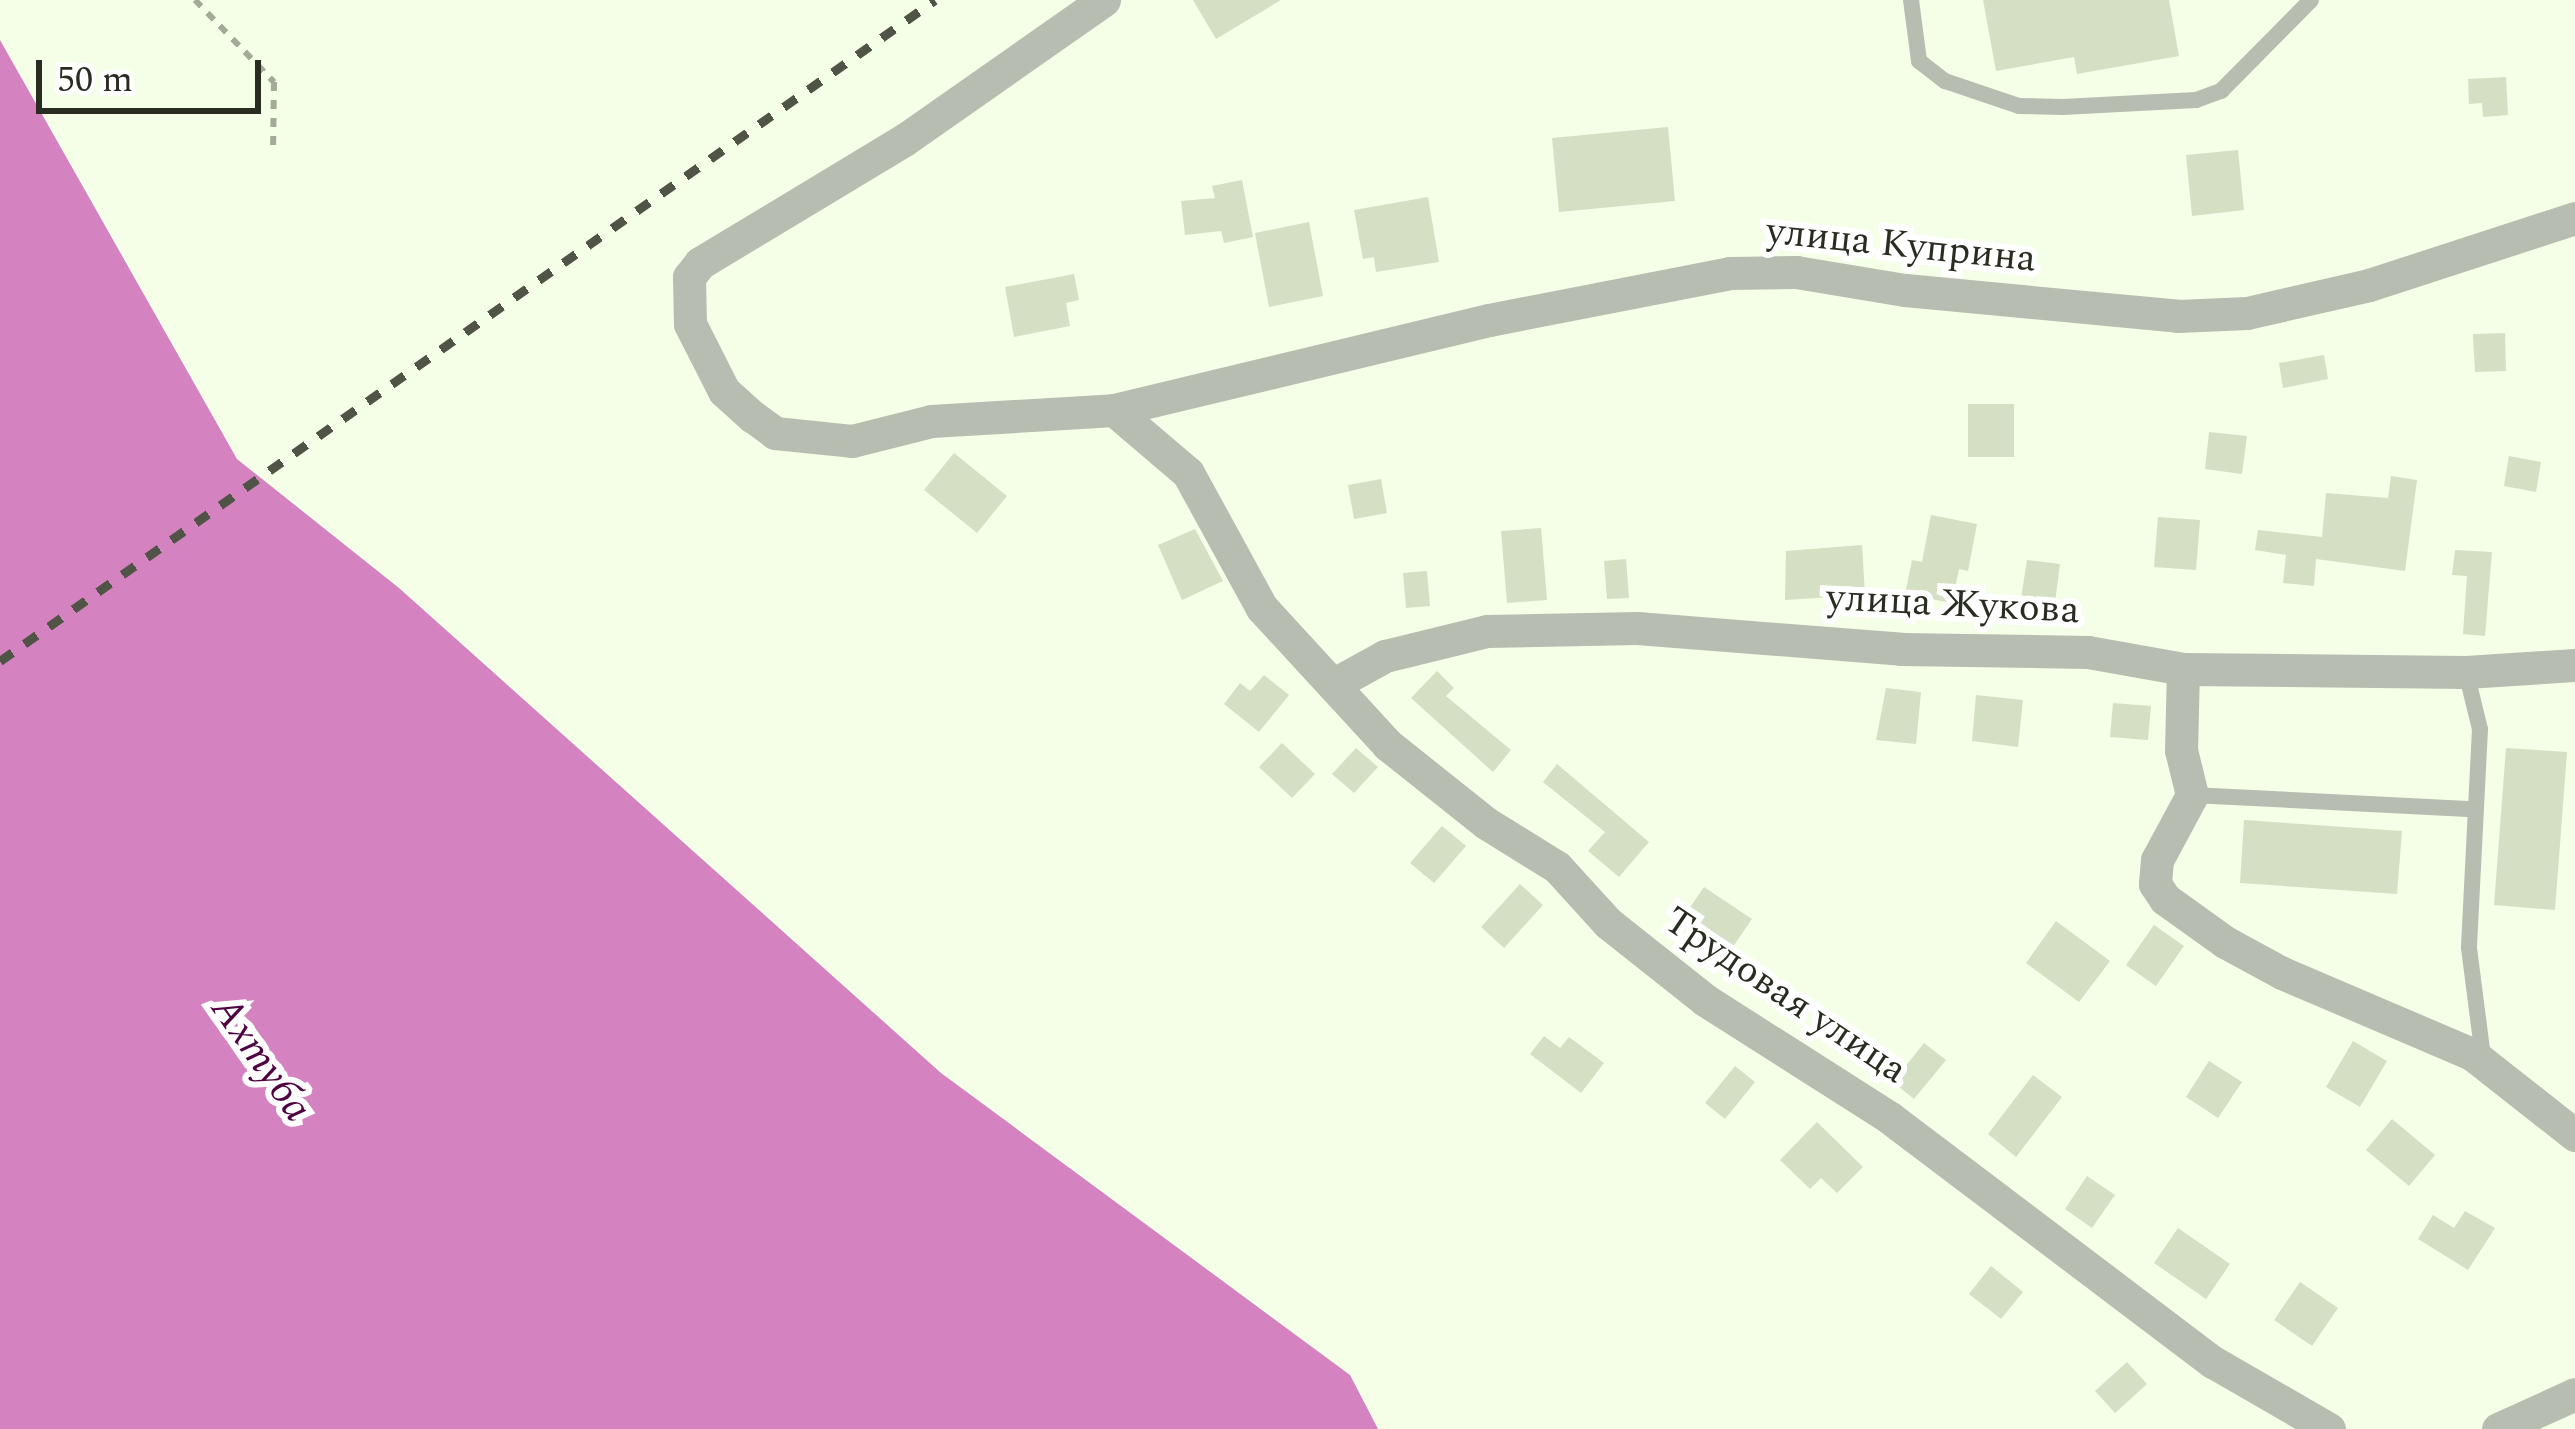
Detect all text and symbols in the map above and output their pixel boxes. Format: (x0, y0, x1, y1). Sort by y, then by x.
scale bar (42, 36, 267, 110)
text: 50 m (57, 53, 133, 108)
street label: улица Куприна (1764, 209, 2038, 283)
street label: улица Жукова (1825, 575, 2081, 635)
street label: Трудовая улица (1655, 897, 1915, 1095)
water label: Ахтуба (200, 986, 322, 1132)

